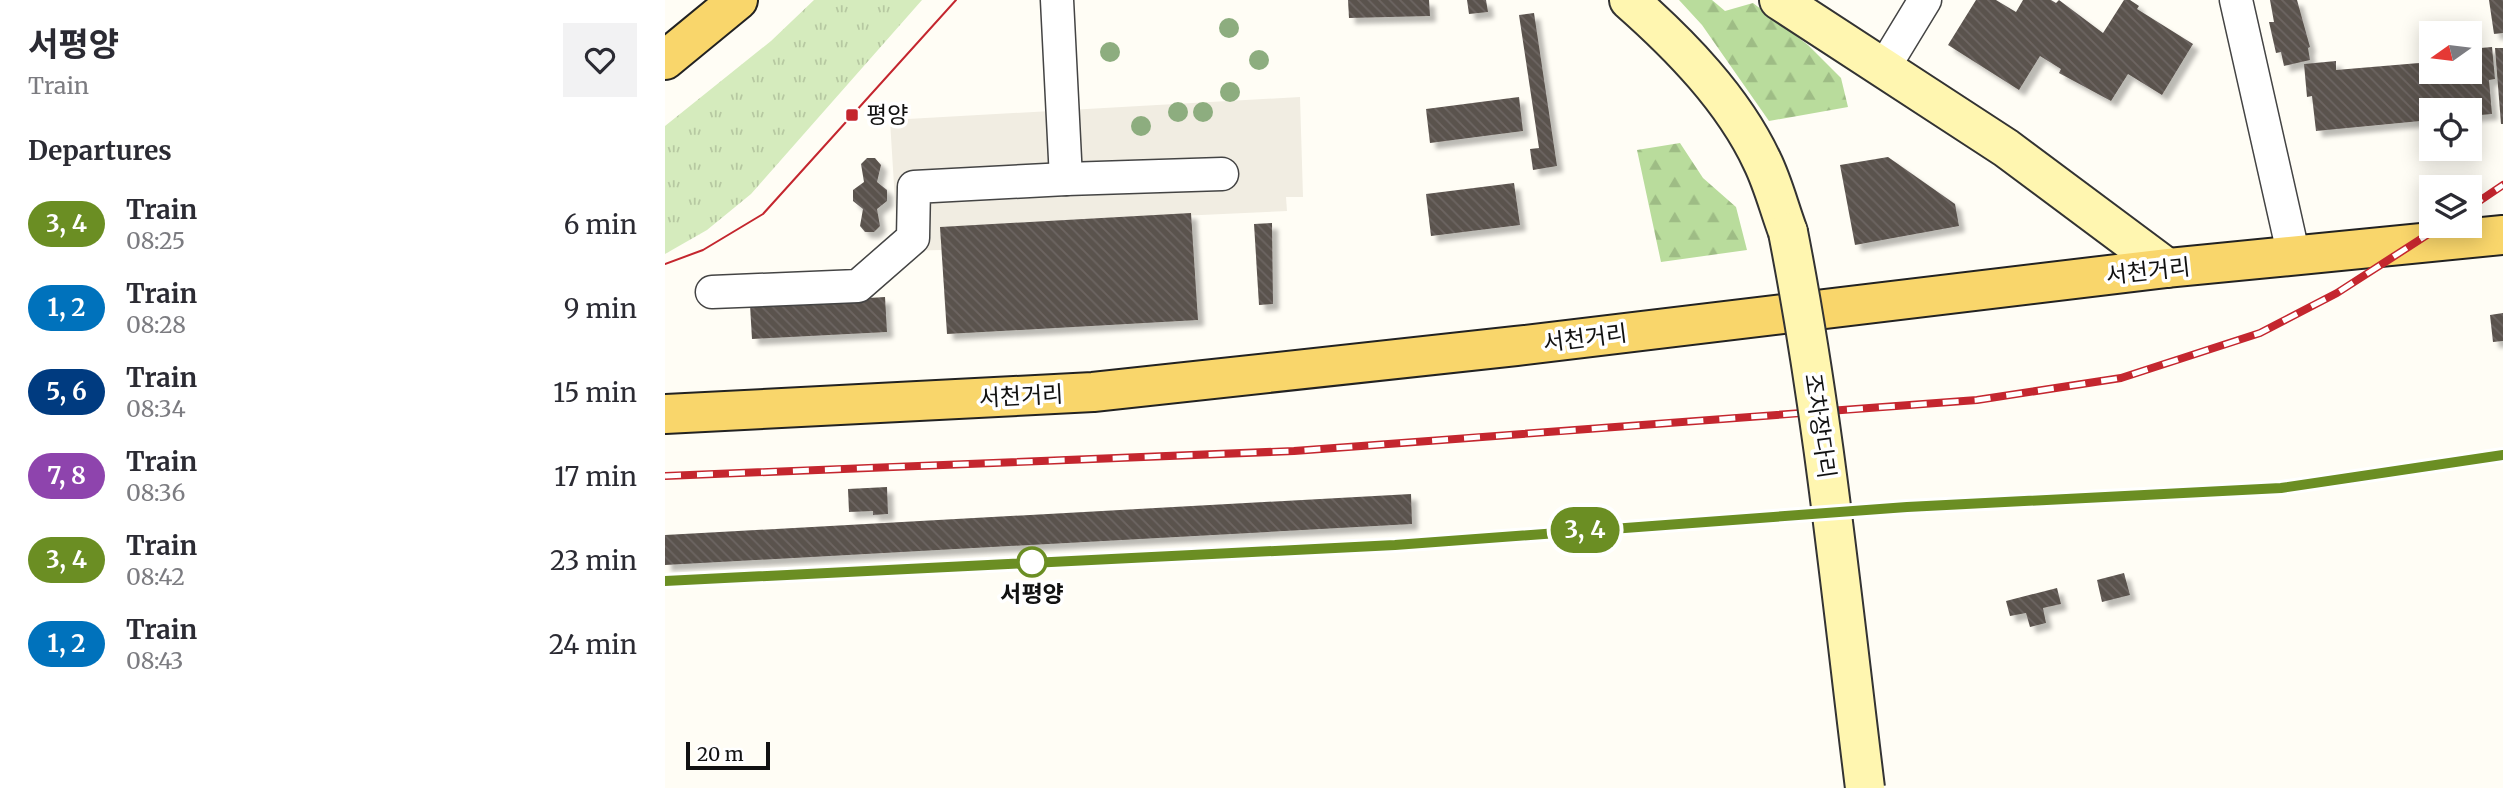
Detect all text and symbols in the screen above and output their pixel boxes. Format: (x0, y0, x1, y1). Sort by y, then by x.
north arrow (2419, 21, 2481, 84)
map controls (2419, 21, 2482, 238)
button: heart (563, 23, 637, 97)
text: 서평양 (28, 24, 119, 65)
text: Train (28, 71, 89, 100)
button: locate (2419, 98, 2482, 161)
place label: 평양 (866, 100, 908, 129)
marker: 평양 (844, 107, 860, 123)
text: Departures (28, 134, 172, 167)
button: layers (2419, 175, 2482, 238)
text: Train (126, 193, 197, 226)
text: 3, 4 (46, 208, 87, 239)
text: 6 min (564, 208, 637, 241)
text: 08:25 (126, 226, 185, 255)
street label: 서천거리 (2104, 252, 2192, 289)
text: Train (126, 277, 197, 310)
text: 1, 2 (48, 292, 85, 323)
text: 9 min (564, 292, 637, 325)
text: 08:28 (126, 310, 186, 339)
street label: 서천거리 (1541, 318, 1629, 357)
text: Train (126, 361, 197, 394)
street label: 조차장다리 (1799, 372, 1842, 480)
text: 5, 6 (46, 376, 87, 407)
text: 15 min (553, 376, 637, 409)
street label: 서천거리 (978, 379, 1064, 412)
text: 08:34 (126, 394, 186, 423)
text: Train (126, 445, 197, 478)
text: 7, 8 (47, 460, 86, 491)
text: 17 min (554, 460, 637, 493)
text: 08:36 (126, 478, 185, 507)
line badge: 3, 4 (1536, 507, 1634, 553)
text: 3, 4 (1565, 514, 1605, 545)
text: Train (126, 529, 197, 562)
text: 3, 4 (46, 544, 87, 575)
text: 23 min (550, 544, 637, 577)
marker: 서평양 (1017, 547, 1047, 577)
text: 08:42 (126, 562, 185, 591)
place label: 서평양 (1000, 579, 1064, 608)
text: Train (126, 613, 197, 646)
text: 1, 2 (48, 628, 85, 659)
text: 24 min (549, 628, 637, 661)
text: 08:43 (126, 646, 184, 675)
scale bar (686, 739, 770, 771)
text: 20 m (697, 742, 744, 766)

